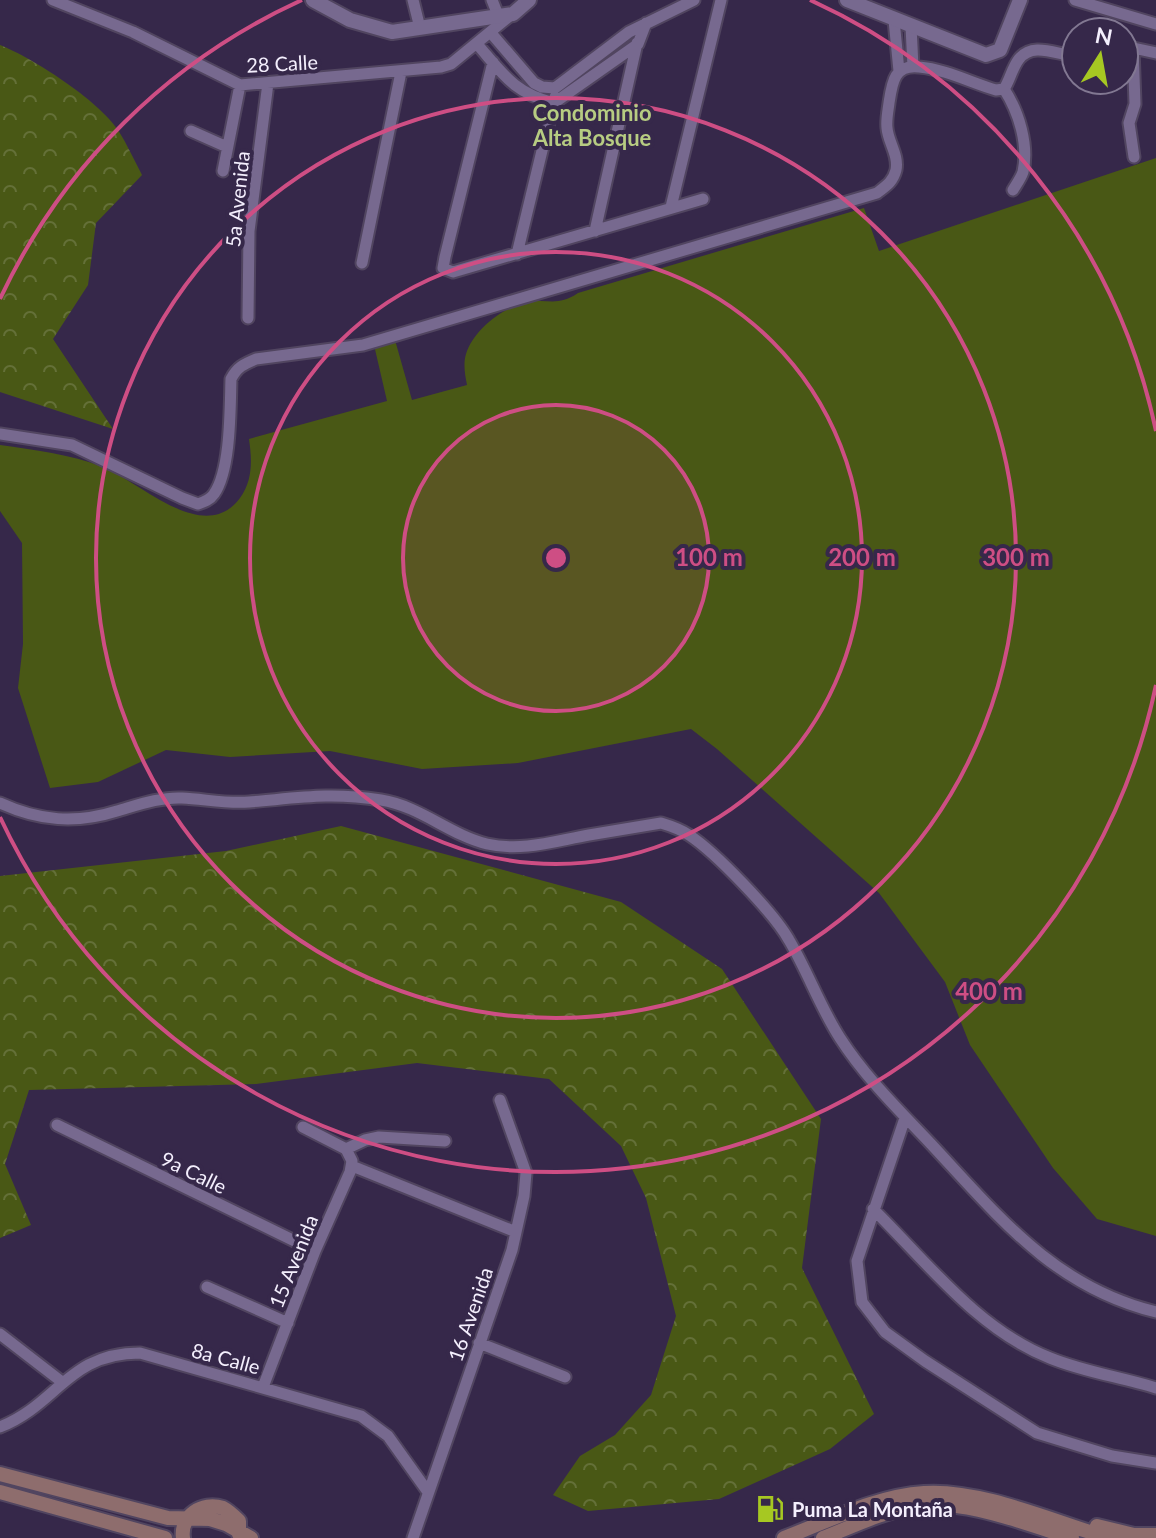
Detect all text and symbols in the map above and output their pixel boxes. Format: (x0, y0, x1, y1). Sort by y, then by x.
north arrow (1060, 16, 1140, 96)
text: N (1093, 21, 1115, 51)
street label: 28 Calle (246, 49, 318, 77)
district label: Condominio Alta Bosque (532, 99, 652, 151)
street label: 5a Avenida (220, 150, 254, 248)
text: 100 m (675, 542, 743, 571)
text: 200 m (828, 542, 896, 571)
text: 300 m (982, 542, 1050, 571)
centre of rings (542, 544, 570, 572)
text: 400 m (955, 976, 1023, 1005)
street label: 9a Calle (157, 1146, 231, 1198)
street label: 15 Avenida (264, 1211, 322, 1311)
street label: 16 Avenida (443, 1264, 497, 1364)
street label: 8a Calle (189, 1337, 263, 1379)
fuel station icon: Puma La Montaña (755, 1494, 785, 1524)
place label: Puma La Montaña (792, 1497, 953, 1521)

